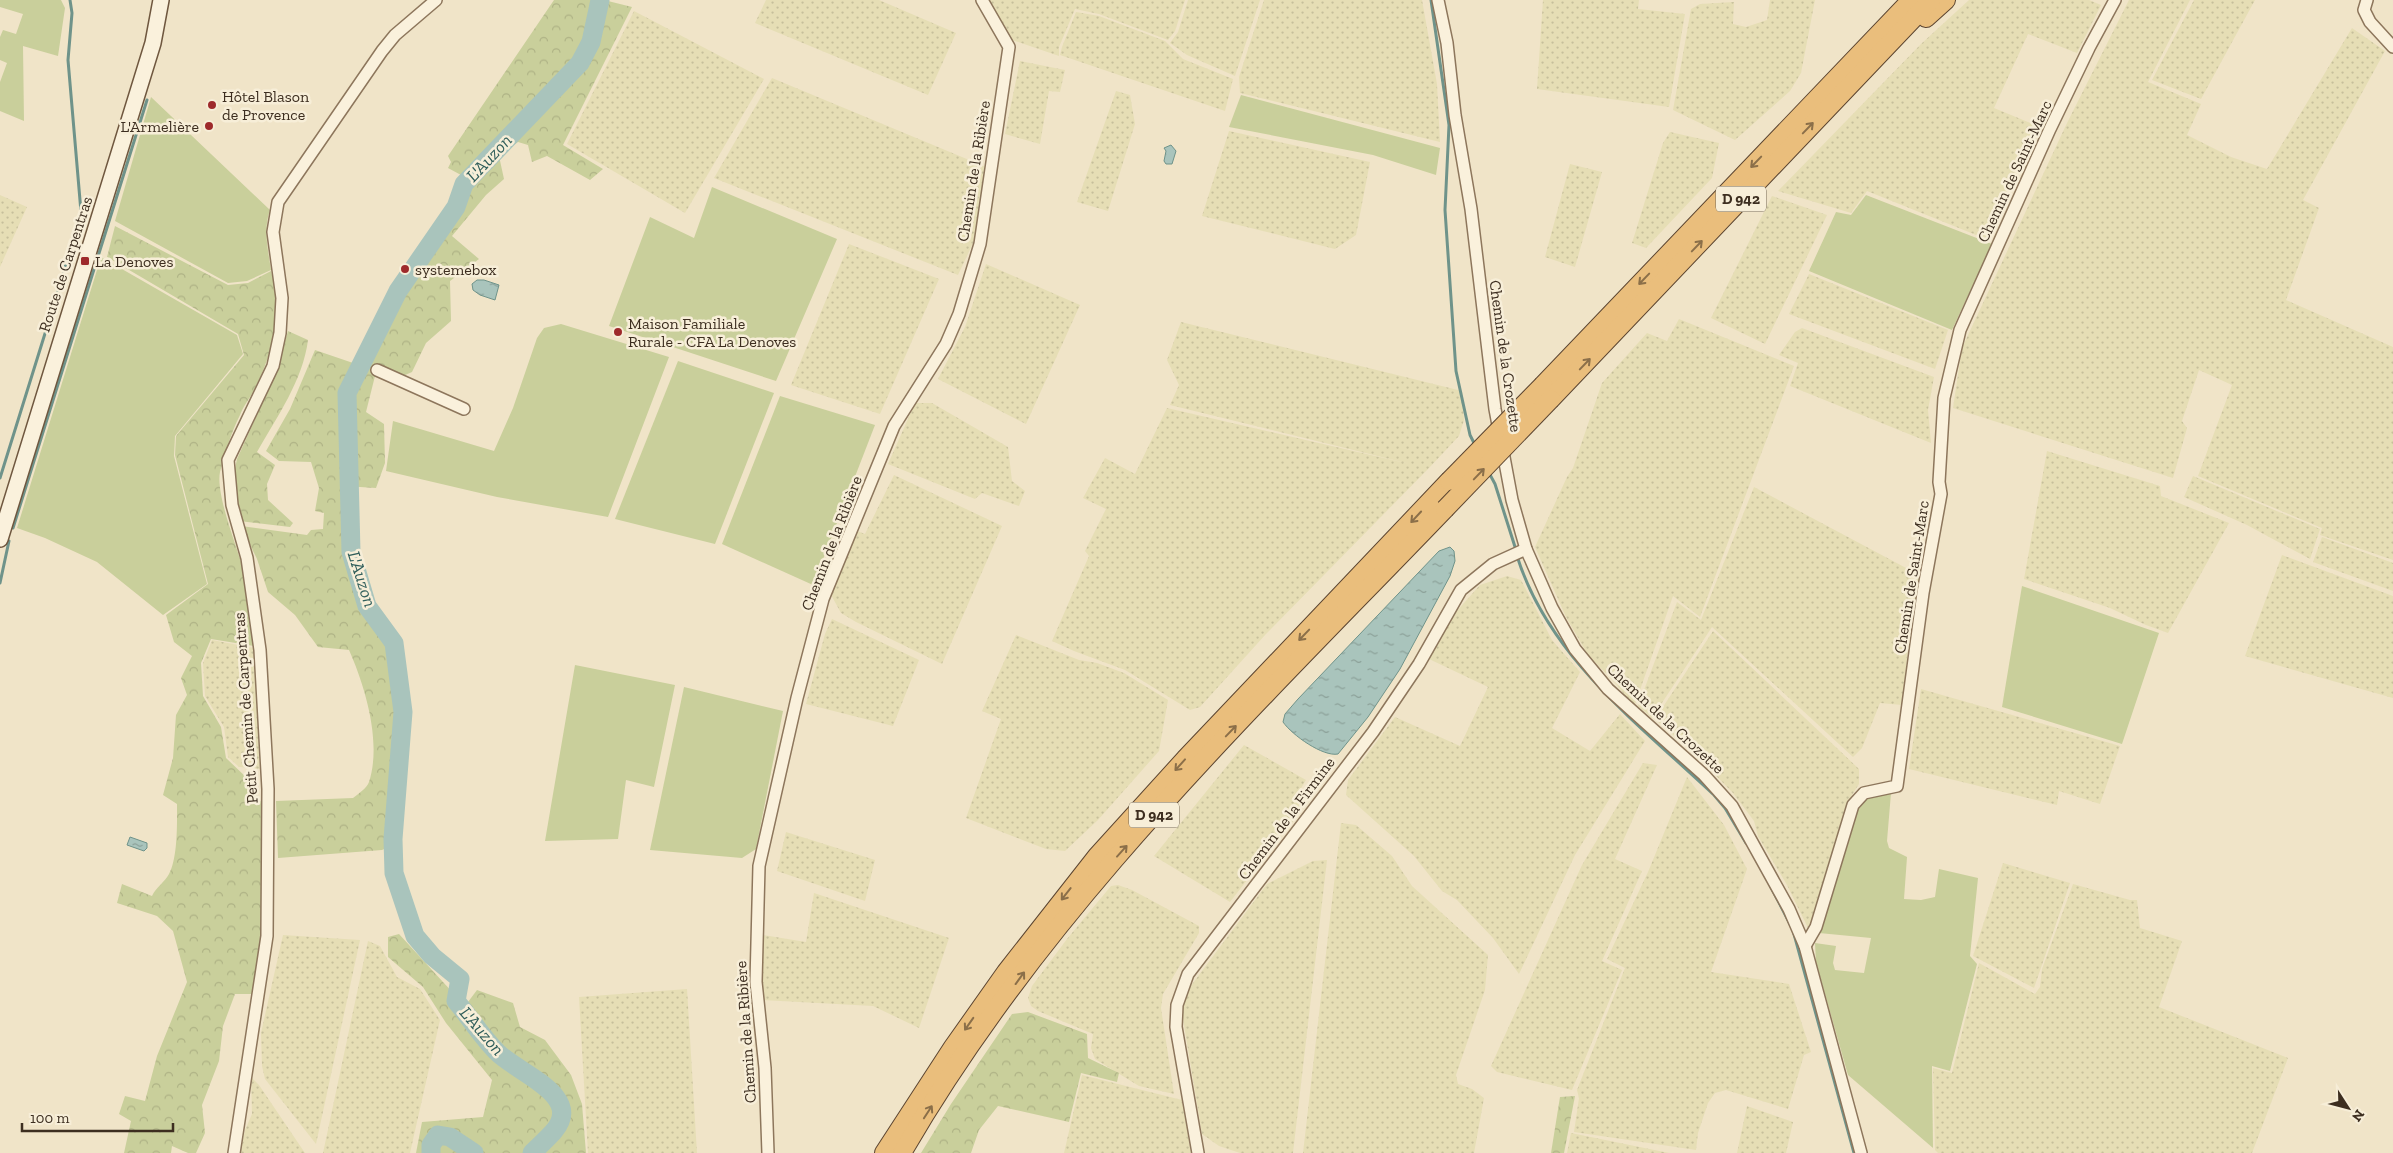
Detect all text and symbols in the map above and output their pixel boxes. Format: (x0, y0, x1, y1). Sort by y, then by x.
place label: Hôtel Blason de Provence (222, 87, 310, 124)
street label: Chemin de Saint-Marc (1973, 97, 2056, 245)
marker: Hôtel Blason de Provence (206, 99, 218, 111)
street label: Chemin de la Ribière (953, 99, 994, 243)
place label: L'Armelière (121, 117, 199, 136)
marker: L'Armelière (203, 120, 215, 132)
one-way arrow (1802, 122, 1815, 134)
water label: L'Auzon (461, 130, 517, 186)
one-way arrow (1750, 156, 1762, 168)
road number: D 942 (1716, 186, 1766, 212)
street label: Route de Carpentras (35, 194, 96, 334)
one-way arrow (1691, 240, 1703, 252)
place label: La Denoves (95, 252, 173, 271)
marker: La Denoves (79, 255, 91, 267)
place label: systemebox (415, 260, 496, 279)
marker: systemebox (399, 263, 411, 275)
one-way arrow (1638, 273, 1650, 286)
street label: Chemin de la Crozette (1485, 279, 1526, 433)
place label: Maison Familiale Rurale - CFA La Denoves (628, 314, 796, 351)
marker: Maison Familiale Rurale - CFA La Denoves (612, 326, 624, 338)
one-way arrow (1579, 357, 1591, 370)
one-way arrow (1473, 467, 1485, 480)
street label: Chemin de la Ribière (797, 473, 866, 613)
street label: Chemin de Saint-Marc (1890, 499, 1933, 655)
one-way arrow (1410, 510, 1422, 523)
water label: L'Auzon (343, 548, 381, 610)
street label: Petit Chemin de Carpentras (229, 612, 262, 804)
one-way arrow (1298, 628, 1310, 641)
street label: Chemin de la Crozette (1603, 659, 1728, 778)
one-way arrow (1225, 725, 1237, 738)
street label: Chemin de la Firmine (1234, 753, 1339, 883)
one-way arrow (1174, 758, 1186, 771)
road number: D 942 (1129, 802, 1179, 828)
one-way arrow (1116, 845, 1127, 858)
one-way arrow (1061, 887, 1072, 900)
street label: Chemin de la Ribière (731, 960, 760, 1104)
one-way arrow (1015, 971, 1025, 985)
water label: L'Auzon (455, 1002, 509, 1060)
one-way arrow (964, 1017, 974, 1031)
north arrow (2323, 1083, 2373, 1133)
scale bar (22, 1100, 174, 1132)
one-way arrow (923, 1105, 933, 1119)
text: N (2348, 1106, 2368, 1125)
text: 100 m (30, 1109, 69, 1127)

